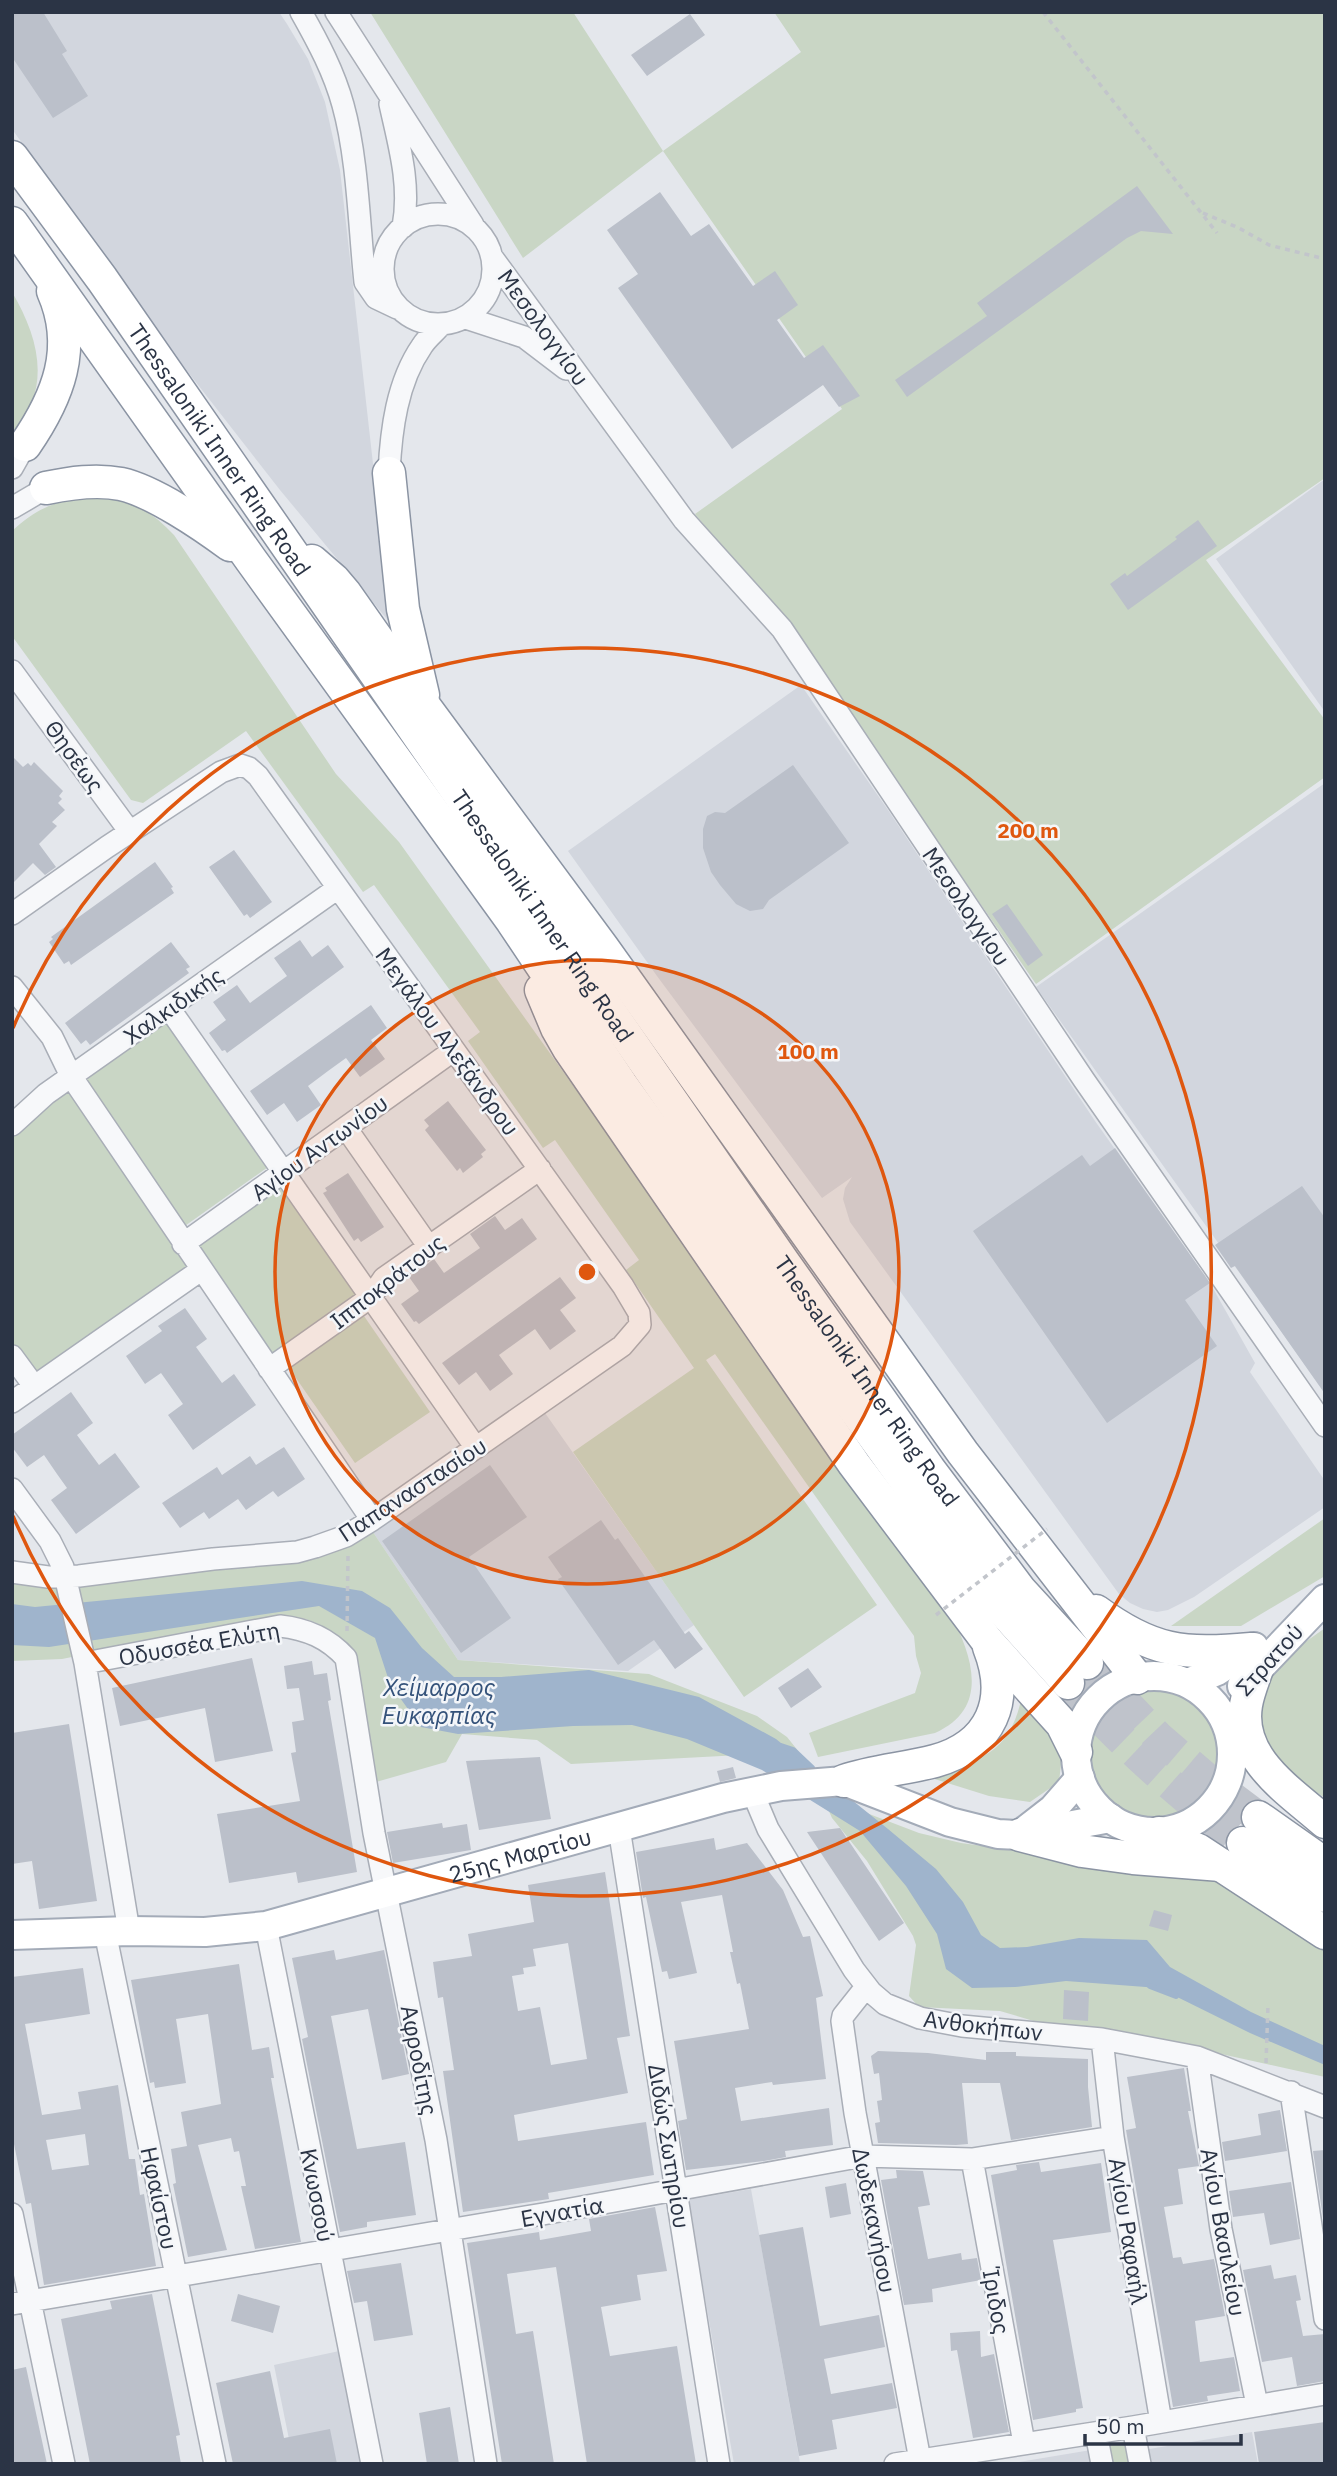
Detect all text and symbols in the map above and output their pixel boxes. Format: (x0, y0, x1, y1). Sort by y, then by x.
street label: Μεσολογγίου (492, 263, 596, 391)
street label: Thessaloniki Inner Ring Road (122, 317, 318, 582)
street label: Θησέως (39, 714, 111, 798)
street label: Thessaloniki Inner Ring Road (445, 783, 641, 1048)
text: 200 m (997, 816, 1059, 844)
street label: Μεσολογγίου (916, 841, 1018, 971)
street label: Μεγάλου Αλεξάνδρου (369, 941, 527, 1141)
street label: Χαλκιδικής (117, 960, 229, 1050)
text: 100 m (777, 1037, 839, 1065)
street label: Αγίου Αντωνίου (245, 1087, 393, 1207)
street label: Ιπποκράτους (323, 1227, 451, 1335)
street label: Thessaloniki Inner Ring Road (768, 1249, 967, 1512)
centre of rings (575, 1260, 599, 1284)
street label: Παπαναστασίου (332, 1430, 492, 1548)
street label: Οδυσσέα Ελύτη (116, 1614, 282, 1672)
street label: Στρατού (1229, 1617, 1309, 1701)
water label: Χείμαρρος Ευκαρπίας (382, 1671, 497, 1731)
street label: 25ης Μαρτίου (445, 1821, 595, 1889)
street label: Αφροδίτης (395, 2003, 445, 2117)
street label: Ανθοκήπων (922, 2003, 1045, 2047)
street label: Διδώς Σωτηρίου (642, 2061, 698, 2231)
street label: Ηφαίστου (134, 2144, 186, 2252)
street label: Δωδεκανήσου (846, 2145, 904, 2295)
street label: Κνωσσού (294, 2146, 342, 2244)
street label: Αγίου Βασιλείου (1194, 2146, 1254, 2318)
street label: Αγίου Ραφαήλ (1103, 2156, 1155, 2307)
street label: Εγνατία (518, 2189, 606, 2233)
street label: Ίριδος (976, 2264, 1018, 2337)
scale bar (1085, 2402, 1241, 2446)
text: 50 m (1096, 2412, 1145, 2440)

